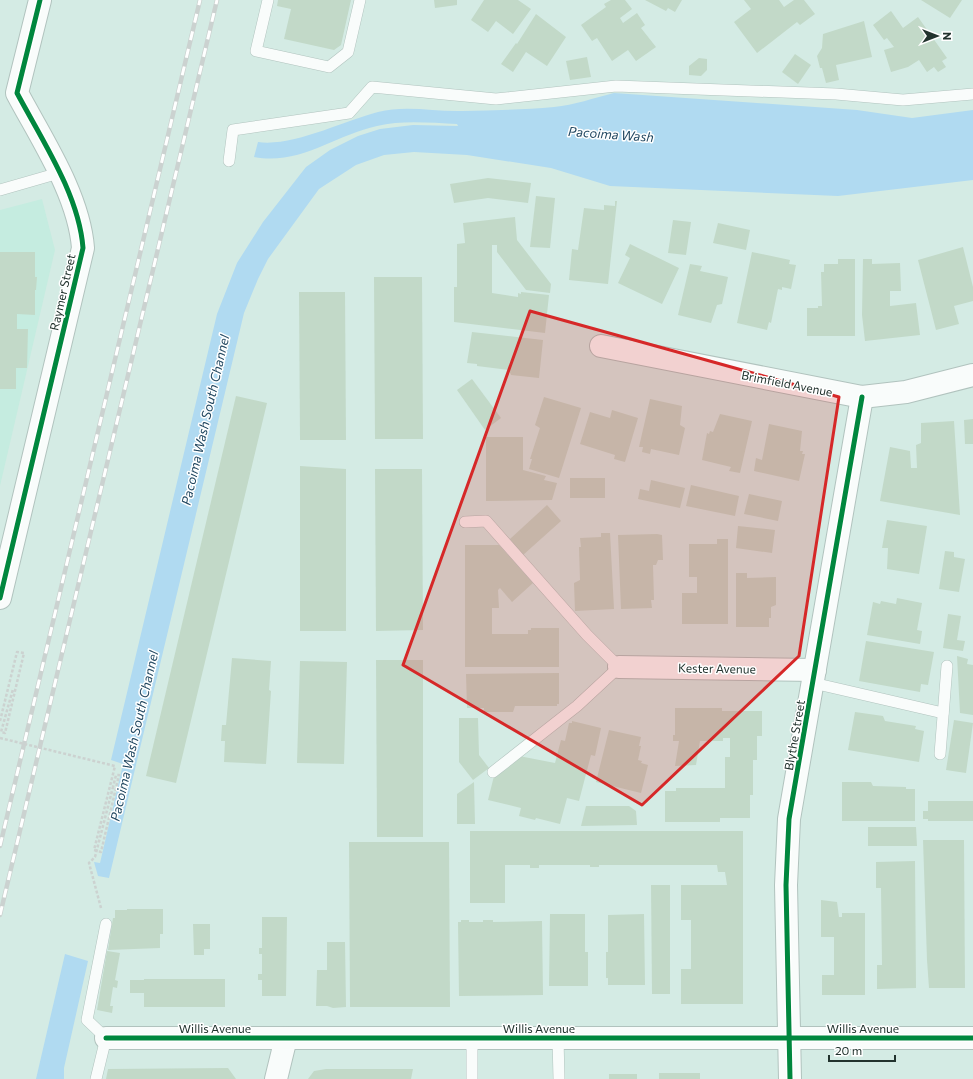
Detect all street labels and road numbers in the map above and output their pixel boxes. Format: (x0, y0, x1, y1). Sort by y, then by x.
street label: Raymer Street (46, 252, 78, 332)
street label: Brimfield Avenue (740, 367, 834, 399)
street label: Kester Avenue (678, 660, 756, 676)
street label: Blythe Street (781, 699, 807, 771)
street label: Willis Avenue (179, 1021, 251, 1035)
street label: Willis Avenue (503, 1021, 575, 1035)
street label: Willis Avenue (827, 1021, 899, 1035)

